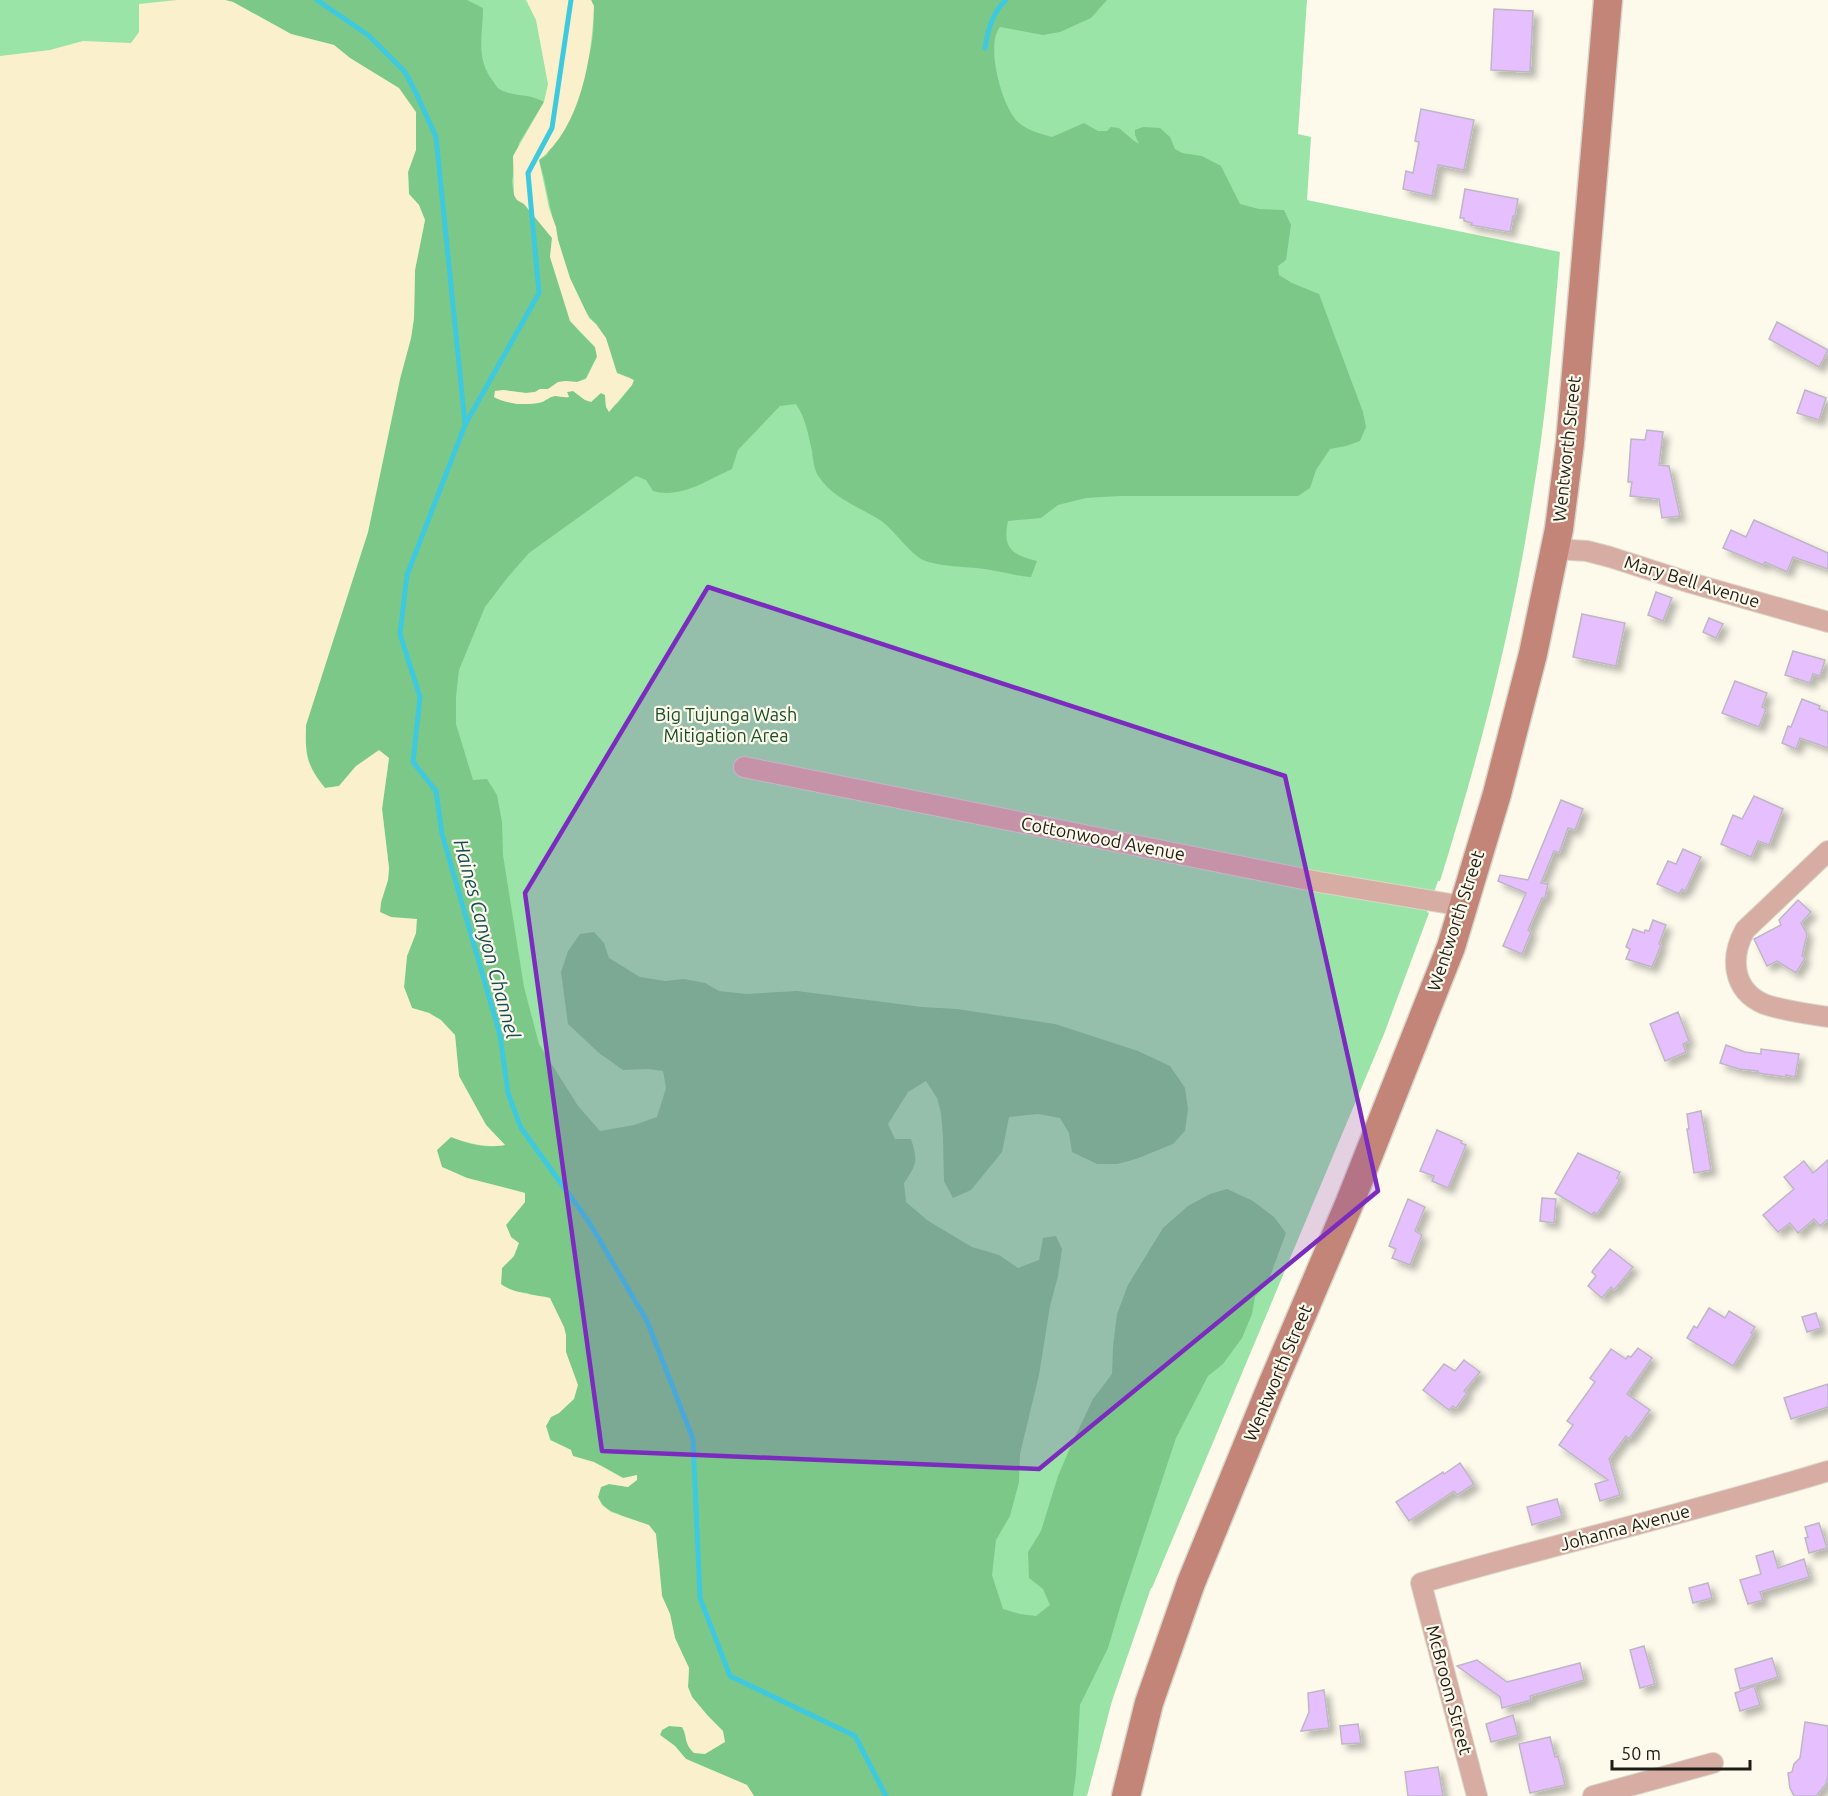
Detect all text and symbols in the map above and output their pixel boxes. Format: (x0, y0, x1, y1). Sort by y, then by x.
street label: Wentworth Street (1548, 375, 1584, 523)
street label: Mary Bell Avenue (1622, 551, 1762, 611)
park label: Big Tujunga Wash Mitigation Area (655, 704, 797, 745)
street label: Cottonwood Avenue (1019, 812, 1187, 864)
water label: Haines Canyon Channel (450, 836, 525, 1042)
street label: Wentworth Street (1423, 848, 1487, 994)
street label: Wentworth Street (1239, 1301, 1315, 1444)
street label: Johanna Avenue (1558, 1500, 1692, 1554)
street label: McBroom Street (1423, 1623, 1477, 1757)
scale bar (1612, 1733, 1750, 1771)
text: 50 m (1621, 1743, 1661, 1763)

